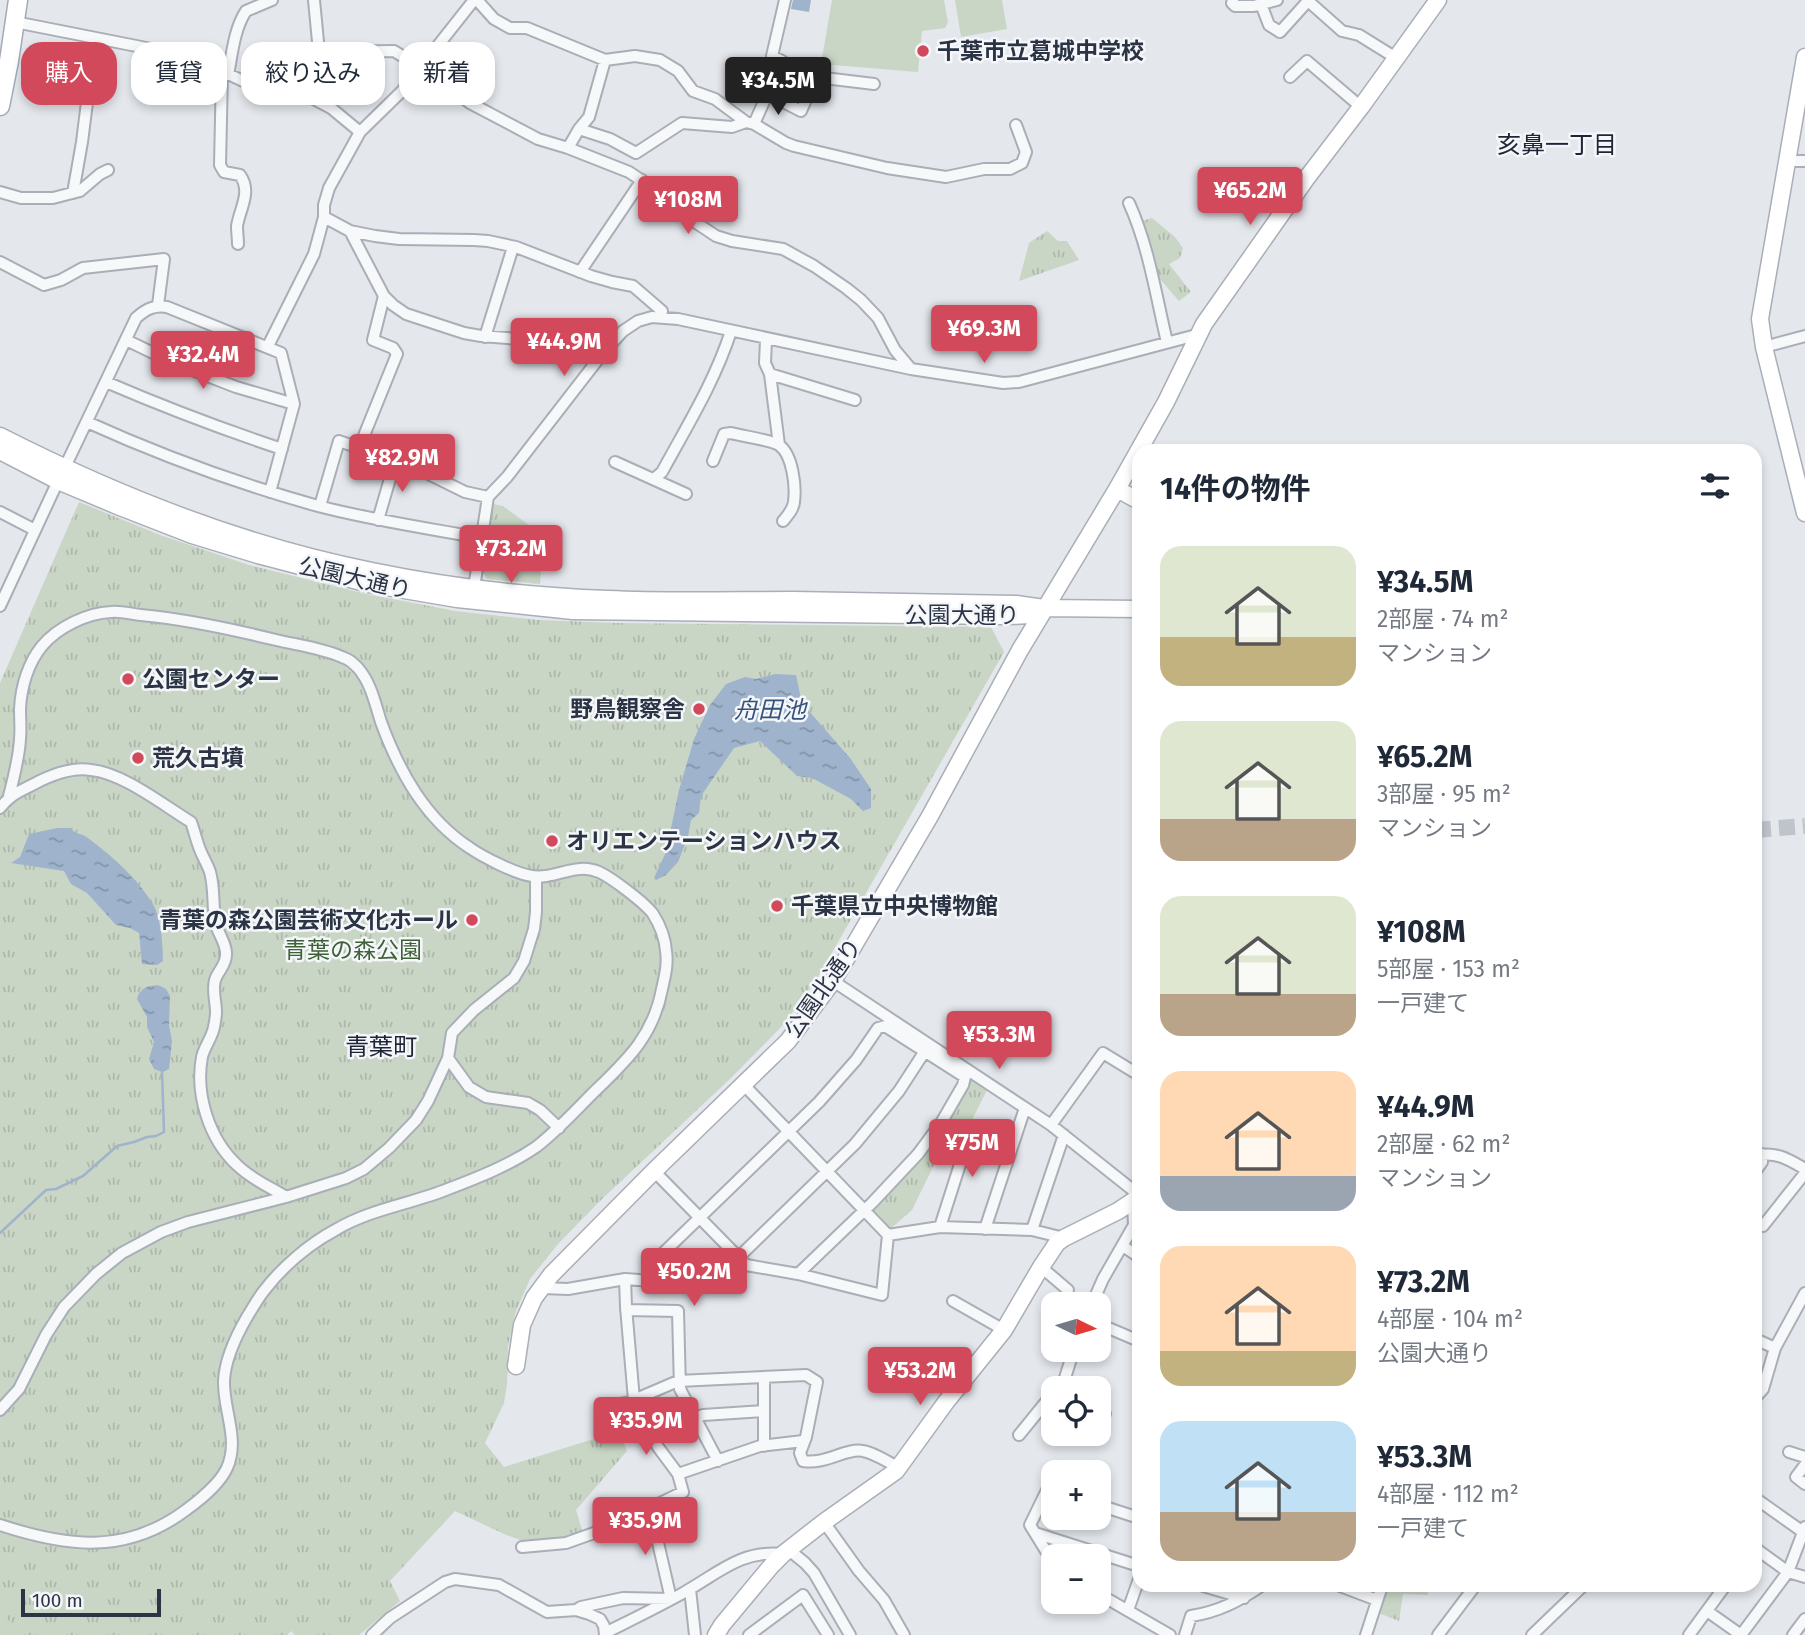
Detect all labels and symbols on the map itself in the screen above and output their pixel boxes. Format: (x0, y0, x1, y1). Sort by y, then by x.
place label: 千葉市立葛城中学校 (937, 37, 1144, 65)
marker: 千葉市立葛城中学校 (915, 43, 931, 59)
pin: ¥34.5M (721, 58, 835, 117)
district label: 亥鼻一丁目 (1497, 131, 1617, 159)
pin: ¥65.2M (1193, 168, 1307, 227)
pin: ¥108M (639, 176, 737, 236)
pin: ¥69.3M (927, 306, 1041, 365)
pin: ¥44.9M (507, 318, 621, 378)
pin: ¥32.4M (146, 332, 260, 391)
pin: ¥82.9M (345, 434, 459, 494)
pin: ¥73.2M (454, 526, 568, 585)
street label: 公園大通り (296, 551, 414, 605)
street label: 公園大通り (905, 601, 1020, 629)
place label: 公園センター (142, 665, 280, 693)
marker: 公園センター (120, 671, 136, 687)
place label: 野鳥観察舎 (570, 695, 685, 723)
water label: 舟田池 (734, 696, 808, 724)
marker: 野鳥観察舎 (691, 701, 707, 717)
place label: 荒久古墳 (152, 744, 244, 772)
marker: 荒久古墳 (130, 750, 146, 766)
place label: オリエンテーションハウス (566, 827, 842, 855)
marker: オリエンテーションハウス (544, 833, 560, 849)
place label: 千葉県立中央博物館 (791, 892, 998, 920)
marker: 千葉県立中央博物館 (769, 898, 785, 914)
place label: 青葉の森公園芸術文化ホール (159, 906, 458, 934)
marker: 青葉の森公園芸術文化ホール (464, 912, 480, 928)
street label: 公園北通り (779, 933, 867, 1043)
park label: 青葉の森公園 (284, 936, 422, 964)
pin: ¥53.3M (942, 1012, 1056, 1071)
district label: 青葉町 (345, 1033, 417, 1061)
pin: ¥75M (931, 1120, 1013, 1179)
pin: ¥50.2M (637, 1248, 751, 1308)
north arrow (1041, 1292, 1111, 1362)
pin: ¥53.2M (863, 1348, 977, 1407)
pin: ¥35.9M (589, 1398, 703, 1457)
pin: ¥35.9M (588, 1498, 702, 1557)
scale bar (21, 1586, 161, 1618)

